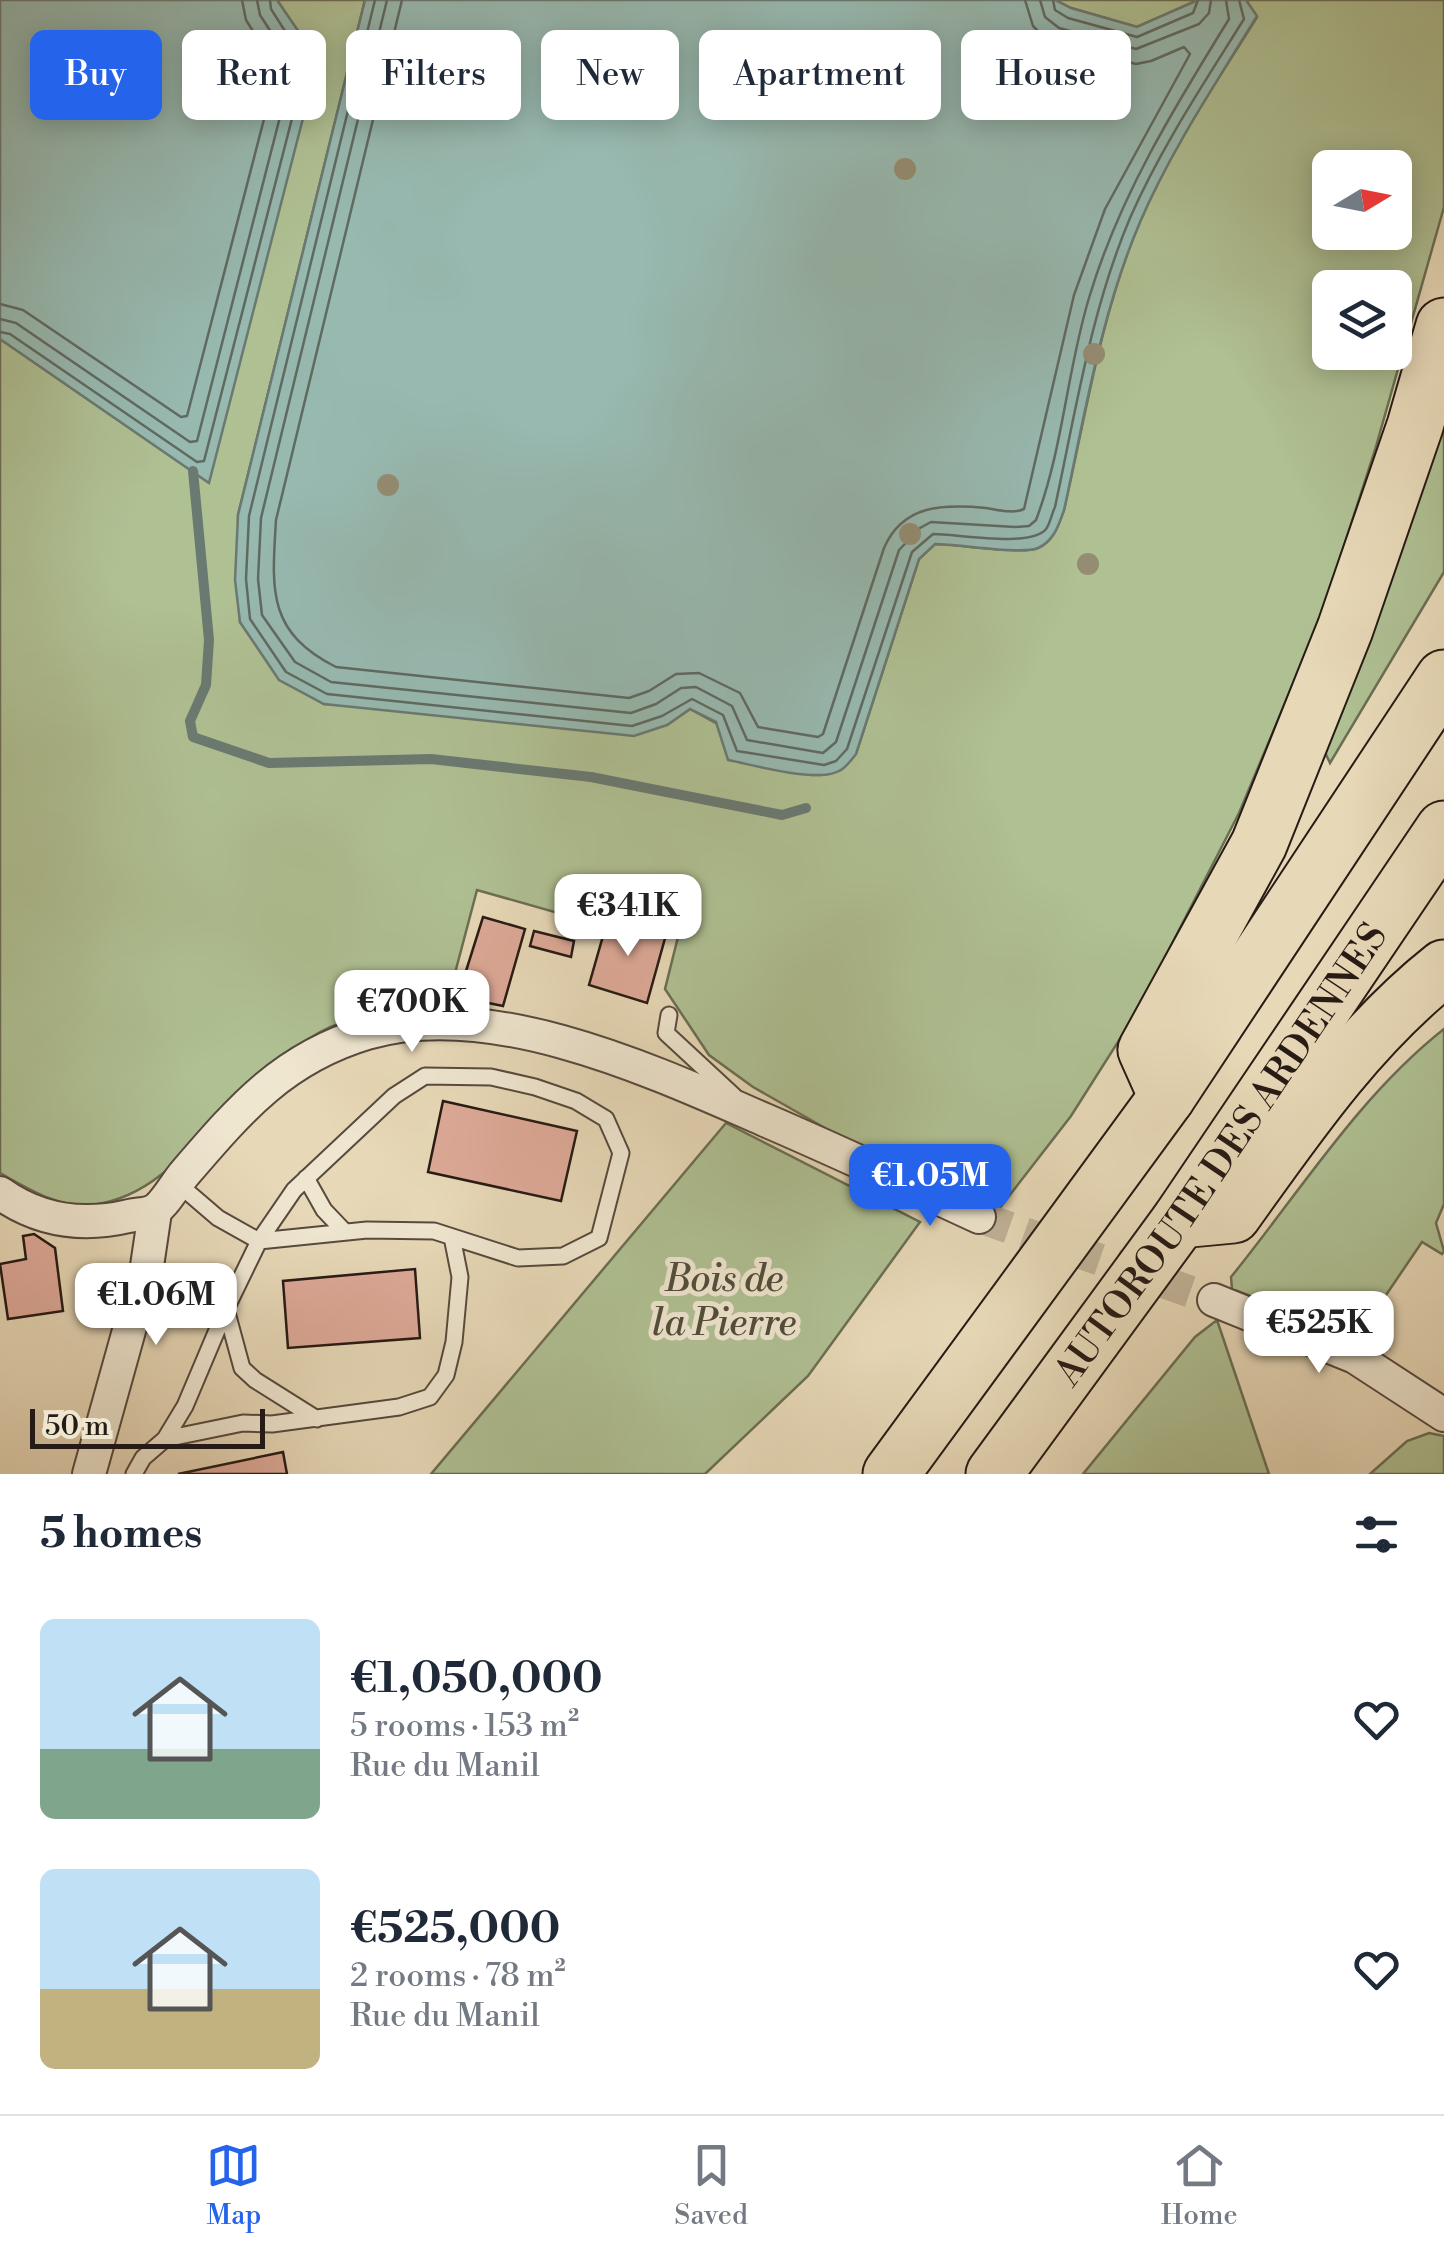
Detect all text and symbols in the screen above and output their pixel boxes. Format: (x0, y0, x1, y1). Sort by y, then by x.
chip: Buy (30, 30, 162, 120)
chip: Rent (182, 30, 326, 120)
chip: Filters (346, 30, 521, 120)
chip: New (541, 30, 679, 120)
chip: Apartment (699, 30, 941, 120)
chip: House (961, 30, 1131, 120)
north arrow (1312, 150, 1412, 250)
map controls (1312, 150, 1412, 370)
button: layers (1312, 270, 1412, 370)
pin: €341K (558, 874, 698, 959)
text: €341K (577, 886, 679, 926)
street label: AUTOROUTE DES ARDENNES (1044, 915, 1398, 1396)
pin: €700K (342, 970, 482, 1055)
text: €700K (356, 982, 468, 1022)
pin: €1.05M (849, 1144, 1011, 1229)
text: €1.05M (871, 1156, 989, 1196)
park label: Bois de la Pierre (652, 1256, 796, 1347)
pin: €1.06M (75, 1263, 237, 1348)
text: €1.06M (97, 1275, 215, 1315)
pin: €525K (1249, 1291, 1389, 1376)
text: €525K (1266, 1303, 1372, 1343)
scale bar (30, 1404, 265, 1448)
text: 50 m (45, 1409, 109, 1444)
icon: filters (1349, 1507, 1404, 1562)
text: 5 homes (40, 1508, 202, 1561)
text: €1,050,000 (350, 1653, 603, 1706)
icon: home (120, 1659, 240, 1779)
icon: heart (1349, 1692, 1404, 1747)
text: 5 rooms · 153 m² (350, 1706, 579, 1746)
text: Rue du Manil (350, 1746, 540, 1786)
text: €525,000 (350, 1903, 560, 1956)
icon: home (120, 1909, 240, 2029)
icon: heart (1349, 1942, 1404, 1997)
text: 2 rooms · 78 m² (350, 1956, 566, 1996)
text: Rue du Manil (350, 1996, 540, 2036)
tab: Map (206, 2138, 262, 2233)
tab: Saved (674, 2138, 748, 2233)
tab: Home (1161, 2138, 1238, 2233)

